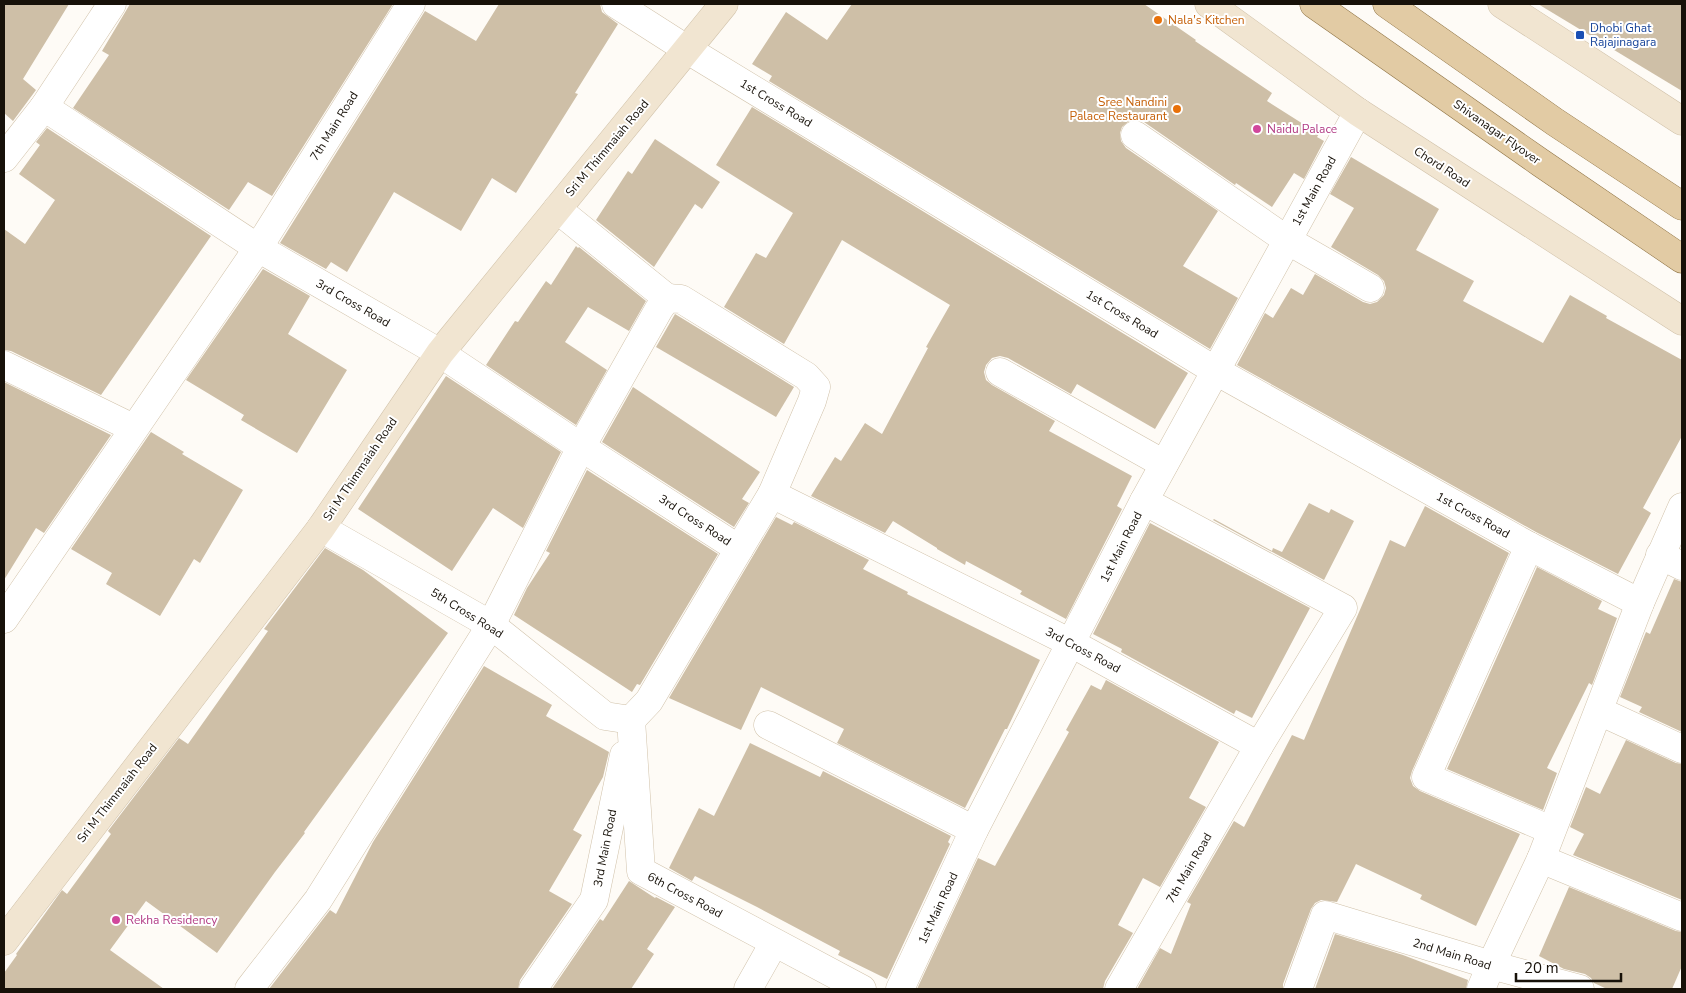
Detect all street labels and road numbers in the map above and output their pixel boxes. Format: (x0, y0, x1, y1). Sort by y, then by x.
street label: 1st Cross Road (737, 75, 815, 131)
street label: 7th Main Road (306, 88, 362, 164)
street label: Sri M Thimmaiah Road (562, 96, 652, 200)
street label: Shivanagar Flyover (1450, 96, 1544, 168)
street label: Chord Road (1411, 143, 1473, 191)
street label: 1st Main Road (1288, 153, 1340, 229)
street label: 3rd Cross Road (313, 275, 393, 331)
street label: 1st Cross Road (1083, 286, 1161, 342)
street label: Sri M Thimmaiah Road (319, 414, 401, 524)
street label: 1st Cross Road (1433, 488, 1513, 542)
street label: 3rd Cross Road (656, 491, 734, 549)
street label: 1st Main Road (1096, 509, 1146, 585)
street label: 5th Cross Road (428, 584, 506, 642)
street label: 3rd Cross Road (1043, 623, 1123, 677)
street label: Sri M Thimmaiah Road (73, 740, 161, 846)
street label: 3rd Main Road (590, 808, 620, 888)
street label: 7th Main Road (1162, 830, 1216, 906)
street label: 6th Cross Road (645, 868, 725, 922)
street label: 1st Main Road (914, 870, 962, 946)
street label: 2nd Main Road (1411, 934, 1493, 974)

